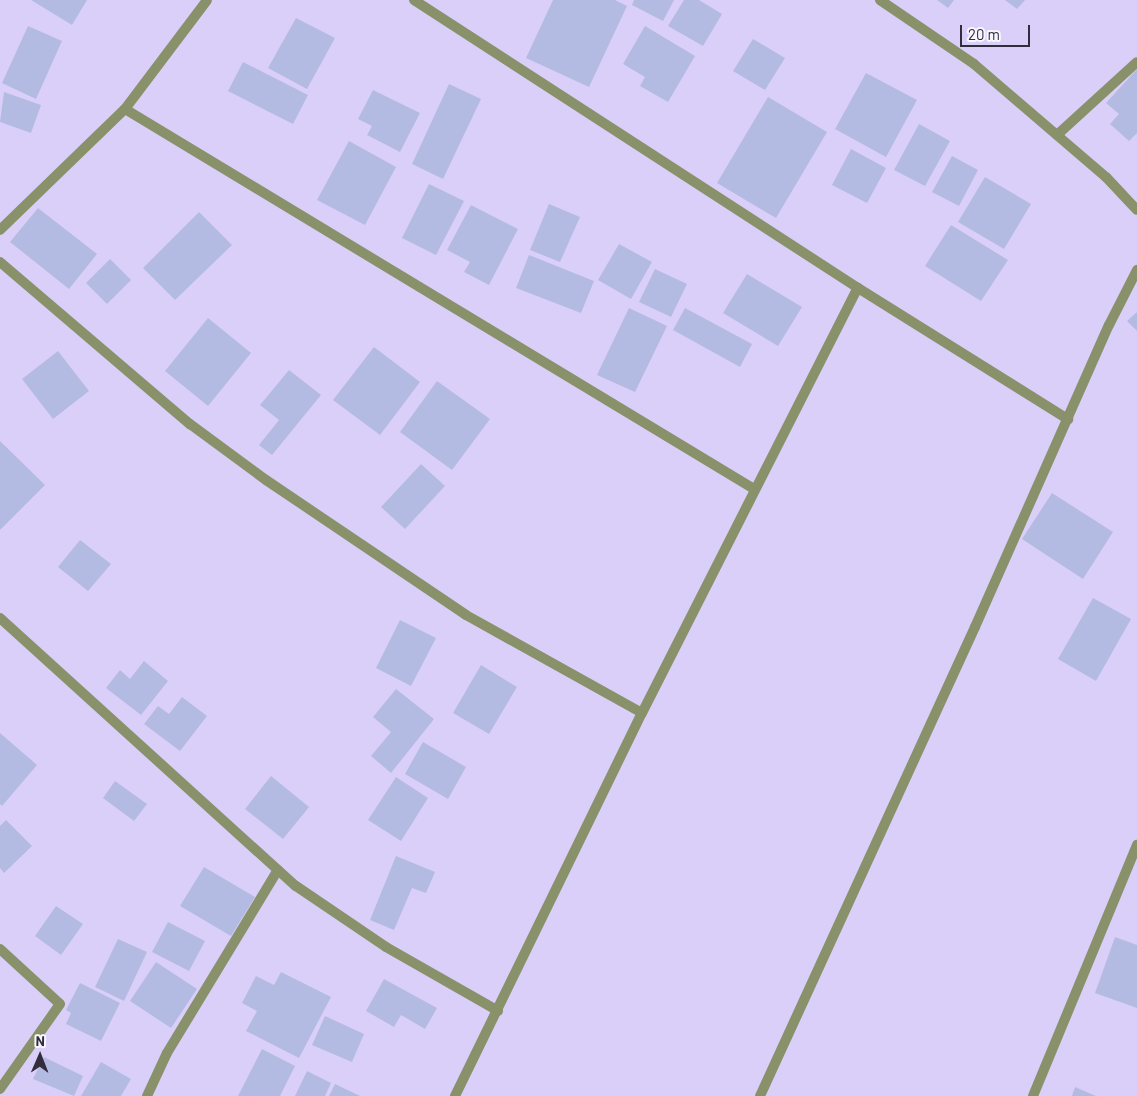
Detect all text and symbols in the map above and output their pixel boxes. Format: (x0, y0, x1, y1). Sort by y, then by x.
scale bar (962, 15, 1032, 47)
text: 20 m (968, 25, 1000, 43)
north arrow (15, 1031, 65, 1081)
text: N (35, 1032, 45, 1049)

